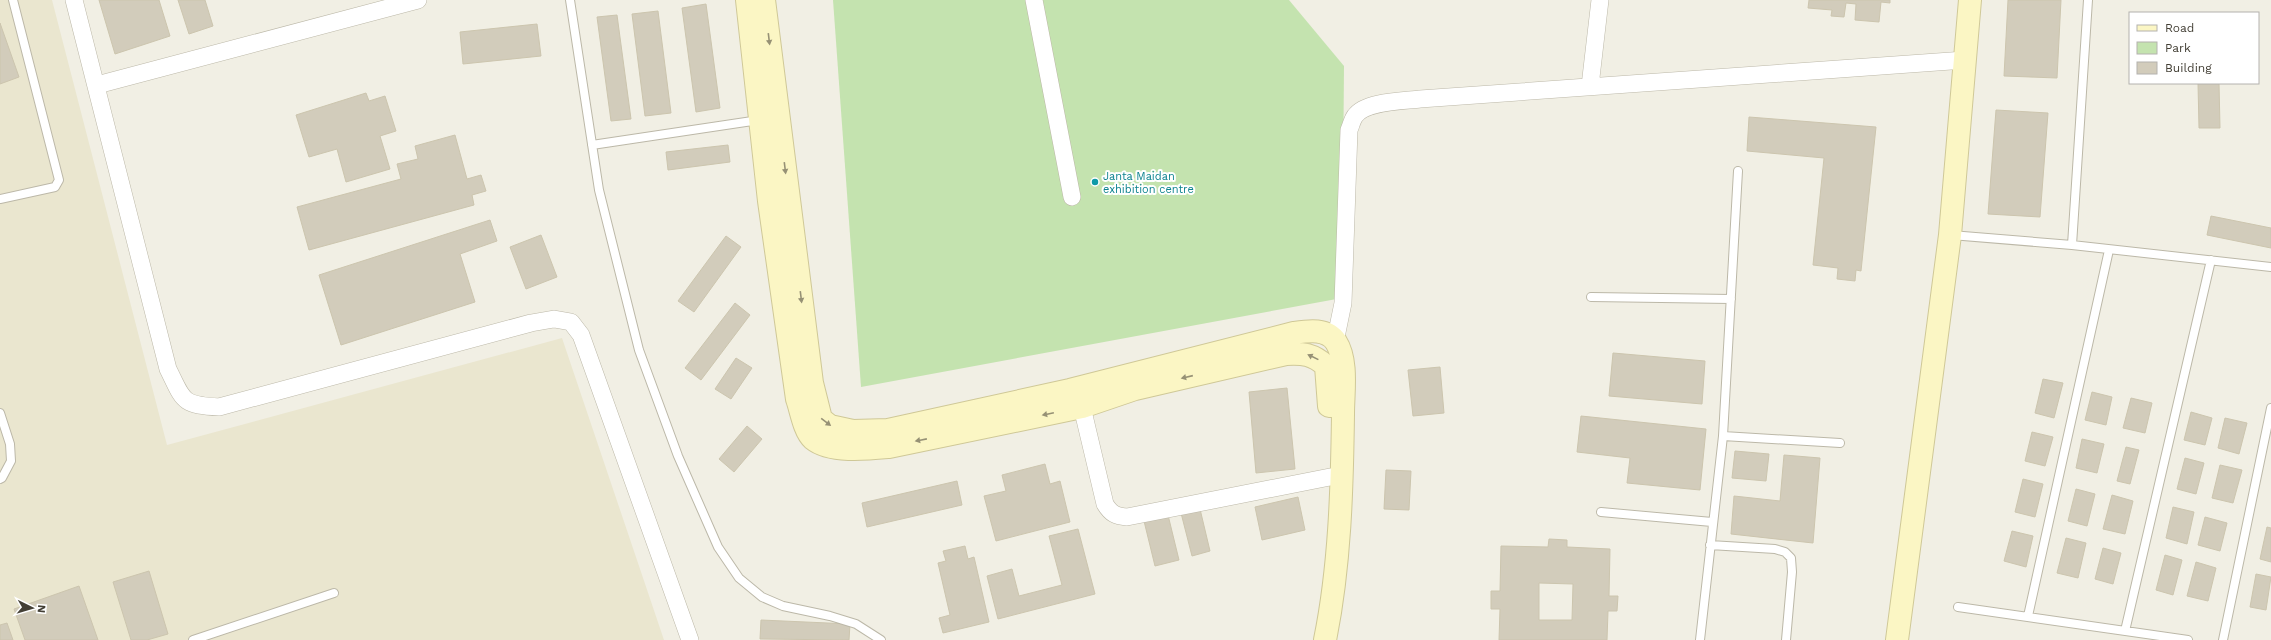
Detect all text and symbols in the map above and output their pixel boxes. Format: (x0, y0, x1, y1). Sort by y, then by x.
legend (2129, 12, 2259, 84)
text: Road (2165, 21, 2194, 35)
one-way arrow (766, 33, 772, 45)
text: Park (2165, 41, 2191, 55)
text: Building (2165, 61, 2212, 75)
one-way arrow (782, 162, 788, 174)
place label: Janta Maidan exhibition centre (1103, 170, 1194, 196)
marker: Janta Maidan exhibition centre (1090, 177, 1100, 187)
one-way arrow (798, 291, 804, 303)
one-way arrow (1307, 354, 1319, 360)
one-way arrow (1181, 374, 1193, 380)
one-way arrow (1042, 411, 1054, 417)
one-way arrow (820, 418, 831, 426)
one-way arrow (914, 438, 927, 444)
north arrow (12, 588, 52, 628)
text: N (35, 604, 48, 613)

